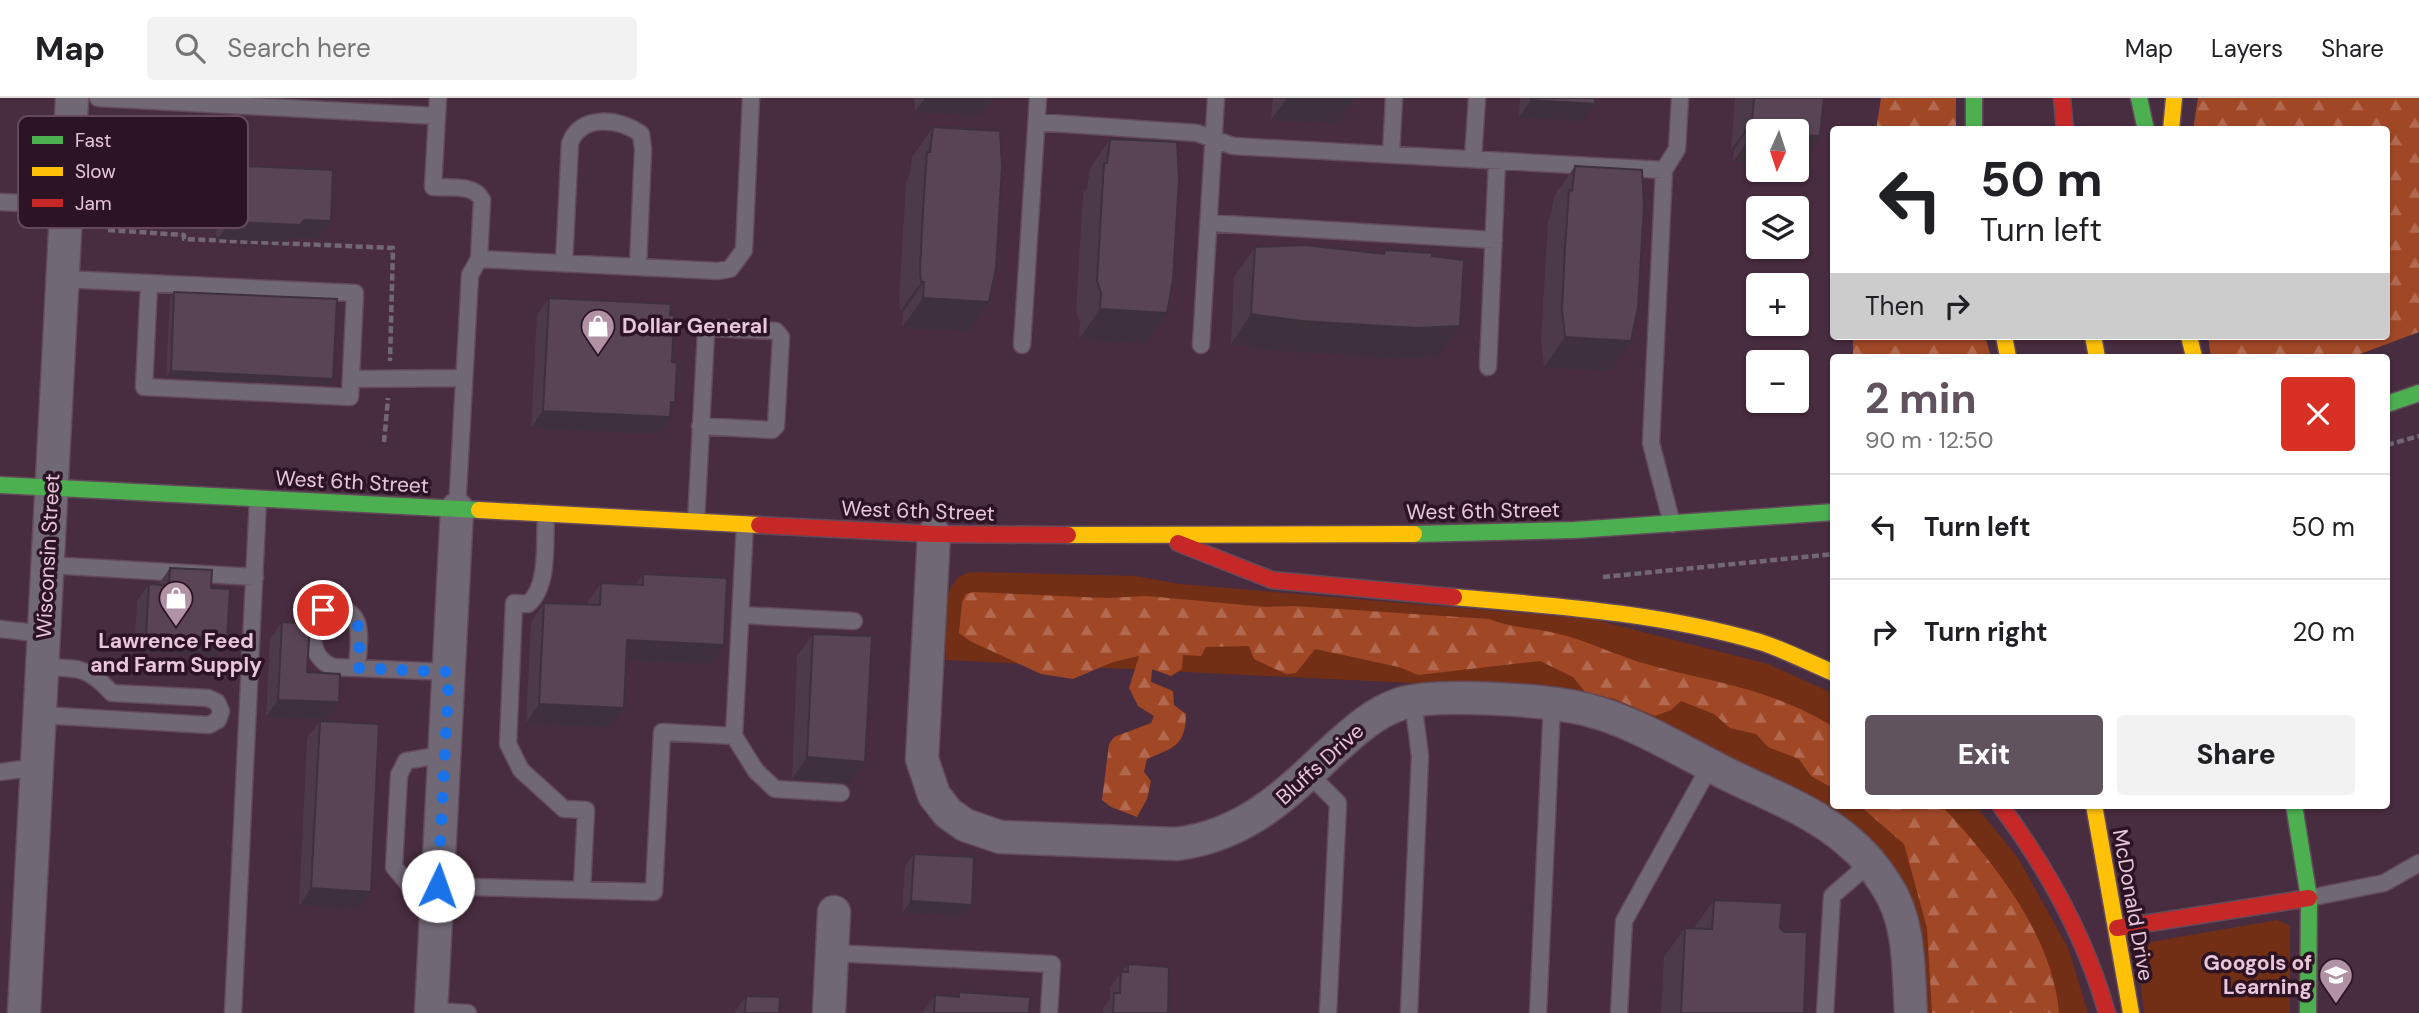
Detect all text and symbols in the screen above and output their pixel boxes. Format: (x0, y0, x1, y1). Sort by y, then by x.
search box (147, 17, 637, 80)
text: Map (35, 27, 105, 70)
icon: search (171, 29, 209, 67)
text: Search here (227, 31, 371, 65)
text: Map (2125, 33, 2173, 64)
text: Layers (2211, 33, 2283, 64)
text: Share (2321, 33, 2384, 64)
legend (18, 116, 248, 228)
north arrow (1746, 119, 1810, 182)
map controls (1746, 119, 1809, 413)
text: Fast (75, 128, 111, 153)
text: 50 m (1980, 147, 2103, 211)
icon: left (1865, 154, 1956, 245)
text: Slow (75, 159, 116, 184)
text: Jam (75, 191, 112, 216)
button: layers (1746, 196, 1809, 259)
text: Turn left (1980, 209, 2102, 251)
button: + (1746, 273, 1809, 336)
icon: right (1938, 287, 1976, 325)
text: Then (1865, 289, 1924, 323)
shop icon: Dollar General (579, 307, 617, 356)
place label: Dollar General (622, 312, 768, 340)
button: − (1746, 350, 1809, 413)
text: 2 min (1865, 371, 1976, 426)
button: close (2281, 377, 2355, 451)
text: 90 m · 12:50 (1865, 425, 1993, 455)
street label: West 6th Street (275, 464, 429, 500)
street label: Wisconsin Street (30, 473, 66, 639)
street label: West 6th Street (841, 494, 995, 528)
street label: West 6th Street (1406, 496, 1560, 526)
icon: left (1865, 508, 1903, 546)
text: Turn left (1924, 510, 2031, 544)
text: 50 m (2291, 510, 2355, 544)
shop icon: Lawrence Feed and Farm Supply (157, 579, 195, 628)
pin (293, 580, 353, 640)
icon: arrive (304, 591, 342, 629)
icon: right (1865, 613, 1903, 651)
text: Turn right (1924, 615, 2048, 649)
text: 20 m (2292, 615, 2355, 649)
place label: Lawrence Feed and Farm Supply (90, 627, 262, 679)
button: Exit (1865, 715, 2103, 795)
button: Share (2117, 715, 2355, 795)
street label: Bluffs Drive (1270, 717, 1370, 811)
street label: McDonald Drive (2106, 827, 2160, 983)
position arrow (401, 849, 475, 923)
place label: Googols of Learning (2203, 949, 2312, 1001)
school or university icon: Googols of Learning (2317, 956, 2355, 1005)

